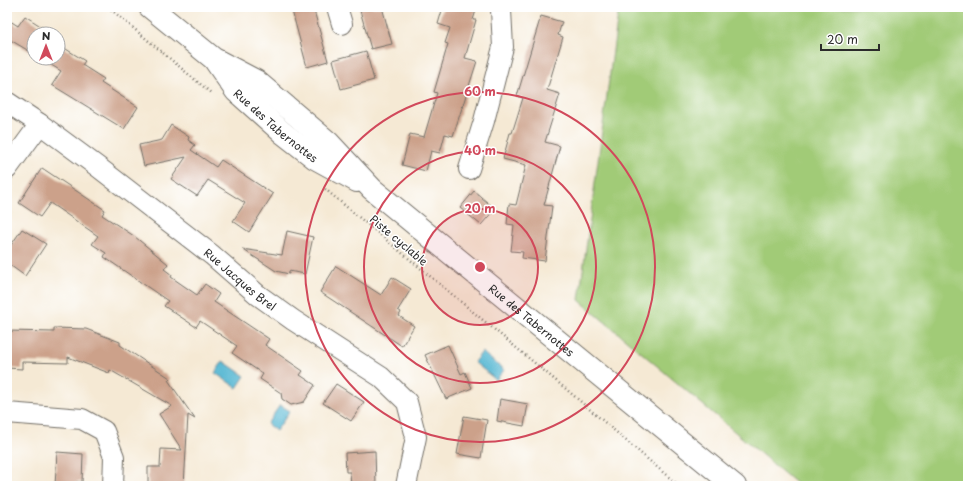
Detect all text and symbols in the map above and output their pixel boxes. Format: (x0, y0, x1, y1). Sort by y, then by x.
north arrow (26, 26, 66, 66)
scale bar (821, 26, 879, 52)
text: N (42, 27, 51, 44)
text: 20 m (827, 30, 858, 48)
text: 60 m (464, 82, 496, 100)
street label: Rue des Tabernottes (230, 85, 322, 166)
text: 40 m (464, 141, 496, 159)
text: 20 m (464, 199, 496, 217)
street label: Piste cyclable (366, 211, 432, 269)
street label: Rue Jacques Brel (201, 244, 280, 314)
centre of rings (473, 260, 487, 274)
street label: Rue des Tabernottes (485, 280, 578, 360)

